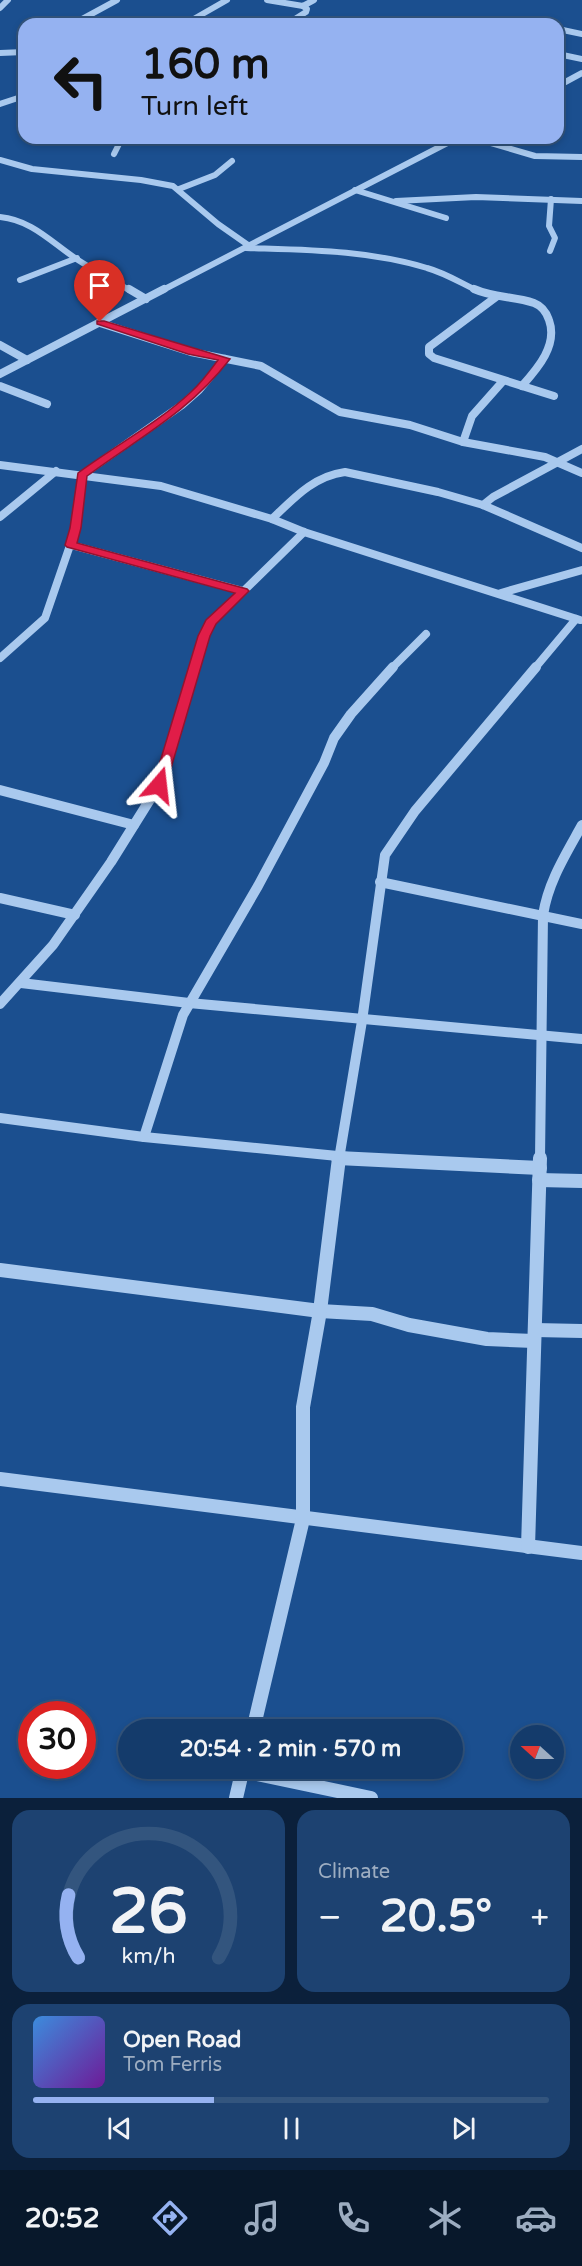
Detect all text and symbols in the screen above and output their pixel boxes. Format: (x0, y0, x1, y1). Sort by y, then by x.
text: 160 m (141, 39, 270, 90)
icon: left (42, 42, 120, 120)
text: Turn left (141, 90, 248, 123)
pin (74, 260, 125, 322)
icon: arrive (83, 269, 116, 302)
position arrow (127, 753, 191, 817)
speed limit sign: 30 (18, 1701, 96, 1779)
north arrow (510, 1725, 564, 1779)
map controls (510, 1725, 564, 1779)
text: 20:54 · 2 min · 570 m (180, 1736, 401, 1762)
text: Climate (318, 1860, 390, 1884)
text: 26 (109, 1875, 188, 1950)
text: 20.5° (380, 1890, 492, 1944)
text: − (318, 1898, 342, 1937)
text: + (530, 1898, 549, 1937)
text: km/h (122, 1943, 175, 1969)
text: Open Road (123, 2027, 241, 2053)
text: Tom Ferris (123, 2053, 222, 2077)
icon: previous (103, 2112, 136, 2145)
icon: pause (275, 2112, 308, 2145)
icon: next (447, 2112, 480, 2145)
icon: directions (149, 2197, 191, 2239)
icon: music (241, 2197, 283, 2239)
icon: phone (332, 2197, 374, 2239)
icon: climate (424, 2197, 466, 2239)
icon: car (515, 2197, 557, 2239)
text: 20:52 (25, 2202, 100, 2235)

